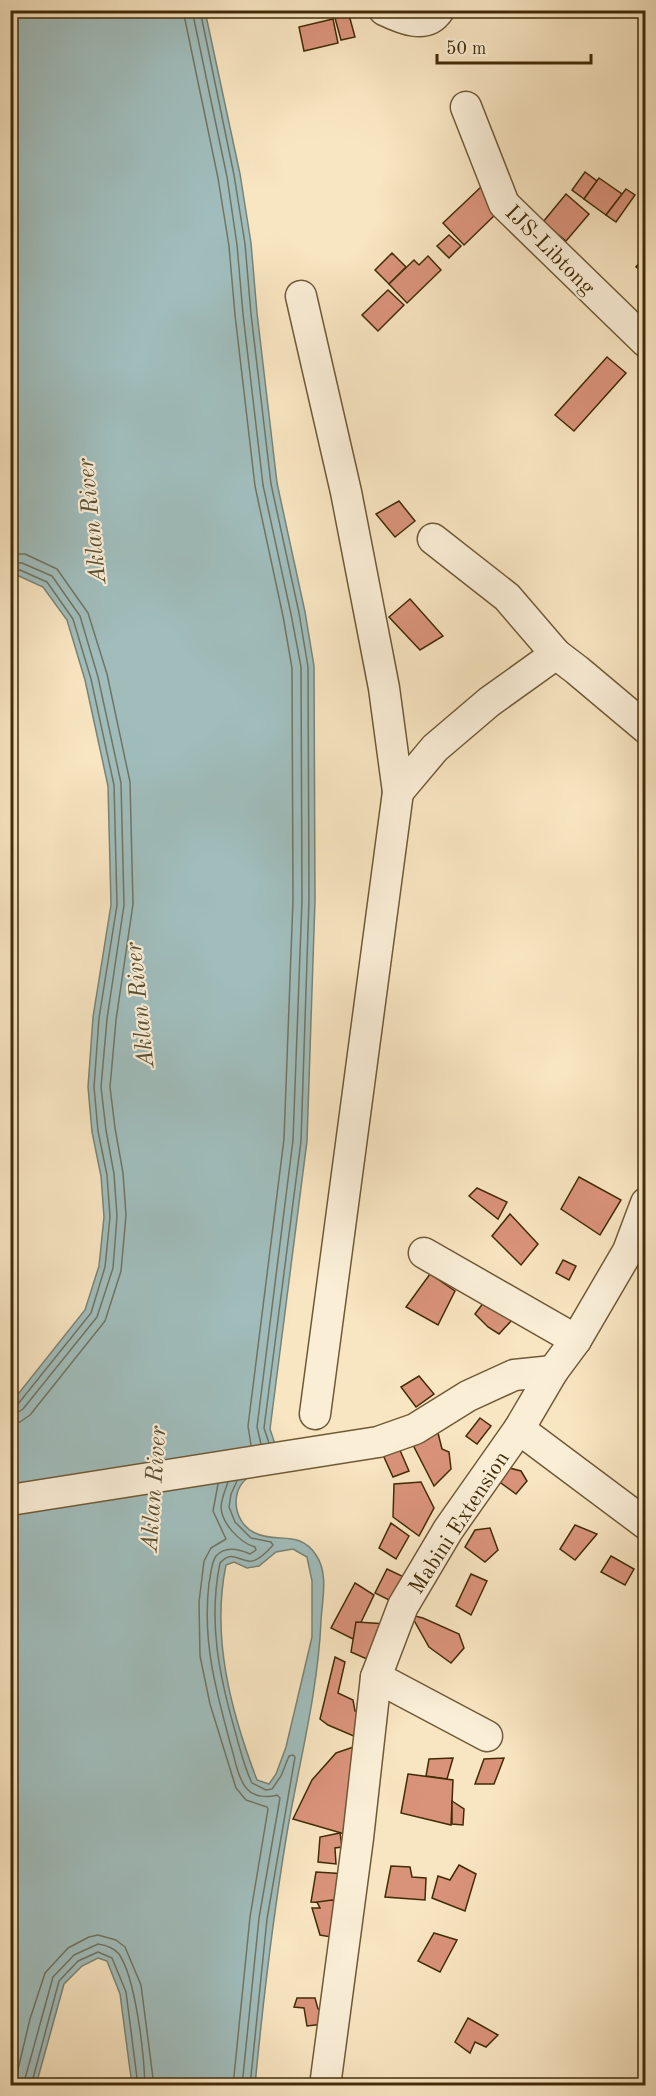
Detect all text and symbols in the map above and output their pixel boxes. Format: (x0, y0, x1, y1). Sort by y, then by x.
scale bar (437, 27, 592, 65)
text: 50 m (446, 40, 486, 58)
street label: IJS-Libtong (501, 201, 599, 300)
water label: Aklan River (74, 456, 112, 587)
water label: Aklan River (122, 940, 160, 1071)
water label: Aklan River (138, 1425, 171, 1555)
street label: Mabini Extension (405, 1448, 514, 1598)

